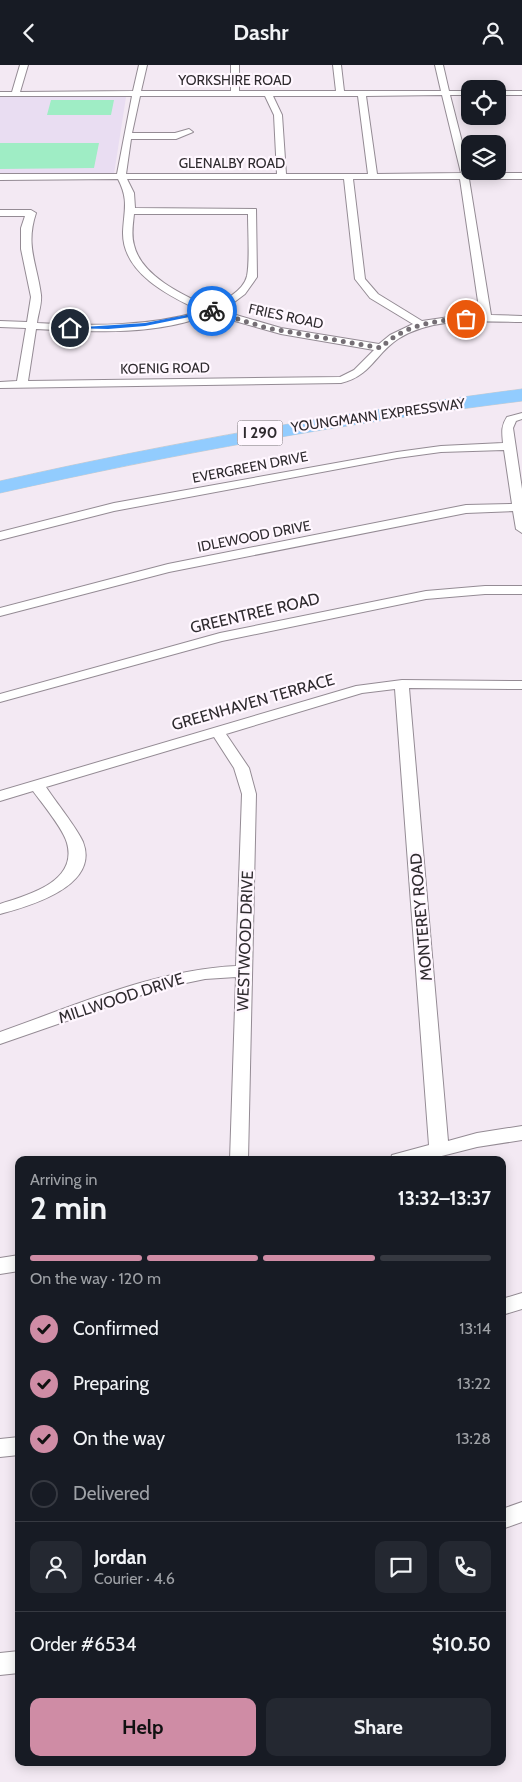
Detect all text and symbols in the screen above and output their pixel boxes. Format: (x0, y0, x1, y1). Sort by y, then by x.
icon: back (15, 19, 43, 47)
text: Dashr (233, 19, 289, 46)
icon: person (479, 19, 507, 47)
street label: YORKSHIRE ROAD (177, 71, 292, 89)
map controls (461, 80, 506, 180)
button: locate (461, 80, 506, 125)
button: layers (461, 135, 506, 180)
street label: GLENALBY ROAD (179, 154, 285, 172)
courier (187, 286, 237, 336)
icon: bike (198, 297, 226, 325)
pin (445, 298, 487, 340)
street label: FRIES ROAD (247, 299, 325, 333)
icon: bag (452, 305, 480, 333)
pin (49, 307, 91, 349)
icon: home (56, 314, 84, 342)
street label: KOENIG ROAD (120, 358, 210, 378)
street label: YOUNGMANN EXPRESSWAY (289, 394, 467, 436)
road number: I 290 (238, 421, 282, 445)
street label: EVERGREEN DRIVE (191, 447, 310, 487)
street label: IDLEWOOD DRIVE (196, 516, 312, 556)
street label: GREENTREE ROAD (188, 589, 322, 637)
street label: GREENHAVEN TERRACE (169, 670, 337, 734)
street label: MONTEREY ROAD (406, 852, 436, 982)
street label: WESTWOOD DRIVE (233, 870, 257, 1012)
street label: MILLWOOD DRIVE (56, 969, 186, 1027)
text: Arriving in (30, 1170, 97, 1189)
text: 13:32–13:37 (398, 1187, 491, 1210)
text: 2 min (30, 1188, 107, 1227)
text: On the way · 120 m (30, 1269, 161, 1288)
icon: check (30, 1315, 58, 1343)
text: Confirmed (73, 1317, 159, 1340)
text: 13:14 (459, 1319, 491, 1338)
icon: check (30, 1370, 58, 1398)
text: Preparing (73, 1372, 149, 1395)
text: 13:22 (457, 1374, 491, 1393)
icon: check (30, 1425, 58, 1453)
text: On the way (73, 1427, 165, 1450)
text: 13:28 (456, 1429, 491, 1448)
text: Delivered (73, 1482, 150, 1505)
button: person (30, 1541, 82, 1593)
button: chat (375, 1541, 427, 1593)
button: phone (439, 1541, 491, 1593)
text: Jordan (94, 1546, 147, 1569)
text: Courier · 4.6 (94, 1569, 175, 1588)
text: Order #6534 (30, 1633, 137, 1656)
text: $10.50 (432, 1633, 491, 1656)
button: Help (30, 1698, 256, 1756)
button: Share (266, 1698, 491, 1756)

